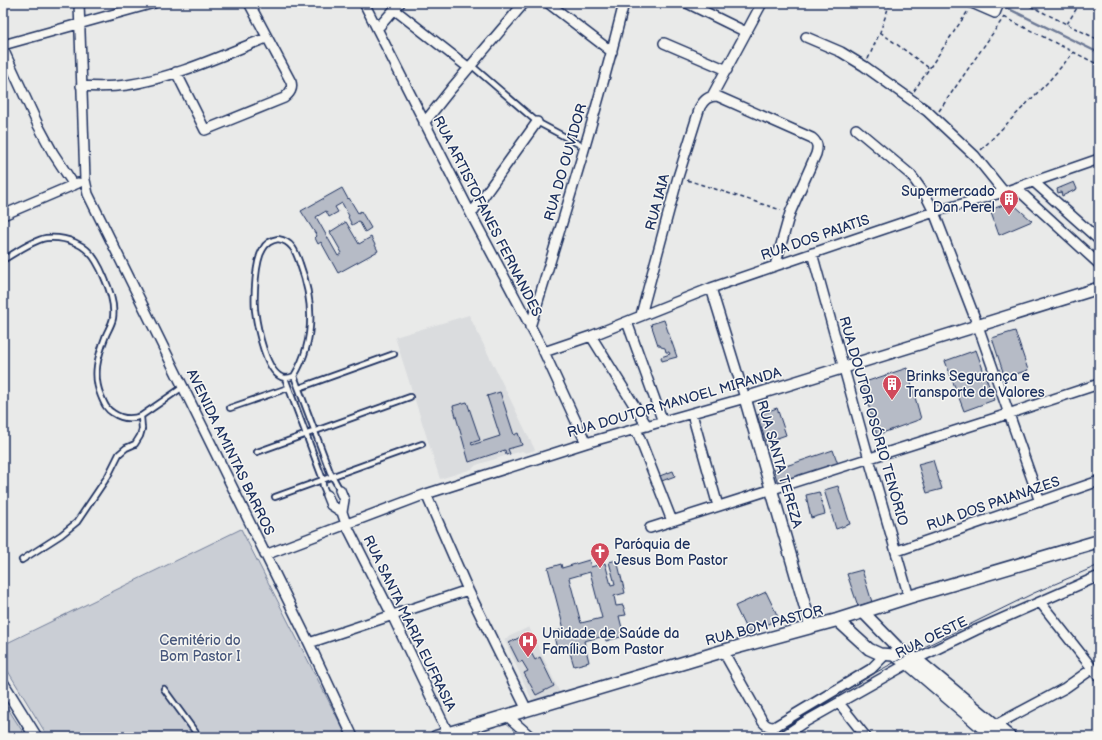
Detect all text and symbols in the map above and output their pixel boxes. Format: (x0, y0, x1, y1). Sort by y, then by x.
street label: RUA DO OUVIDOR (541, 101, 590, 223)
street label: RUA ARTISTOFANES FERNANDES (429, 113, 546, 319)
street label: RUA IAIA (642, 172, 673, 232)
place label: Supermercado Dan Perel (901, 183, 995, 216)
building icon: Supermercado Dan Perel (998, 188, 1020, 216)
street label: RUA DOS PAIATIS (758, 211, 872, 264)
street label: RUA DOUTOR OSÓRIO TENÓRIO (835, 314, 913, 528)
street label: RUA DOUTOR MANOEL MIRANDA (565, 364, 783, 441)
street label: AVENIDA AMINTAS BARROS (183, 366, 278, 538)
place label: Brinks Segurança e Transporte de Valores (906, 368, 1045, 401)
building icon: Brinks Segurança e Transporte de Valores (881, 373, 903, 401)
street label: RUA SANTA TEREZA (753, 398, 806, 530)
street label: RUA DOS PAIANAZES (924, 473, 1062, 534)
street label: RUA SANTA MARIA EUFRASIA (359, 532, 460, 714)
place label: Paróquia de Jesus Bom Pastor (614, 536, 729, 569)
church icon: Paróquia de Jesus Bom Pastor (589, 541, 611, 569)
street label: RUA BOM PASTOR (703, 602, 825, 649)
street label: RUA OESTE (892, 613, 970, 662)
place label: Unidade de Saúde da Família Bom Pastor (542, 625, 679, 658)
hospital icon: Unidade de Saúde da Família Bom Pastor (517, 630, 539, 658)
park label: Cemitério do Bom Pastor I (159, 632, 241, 665)

